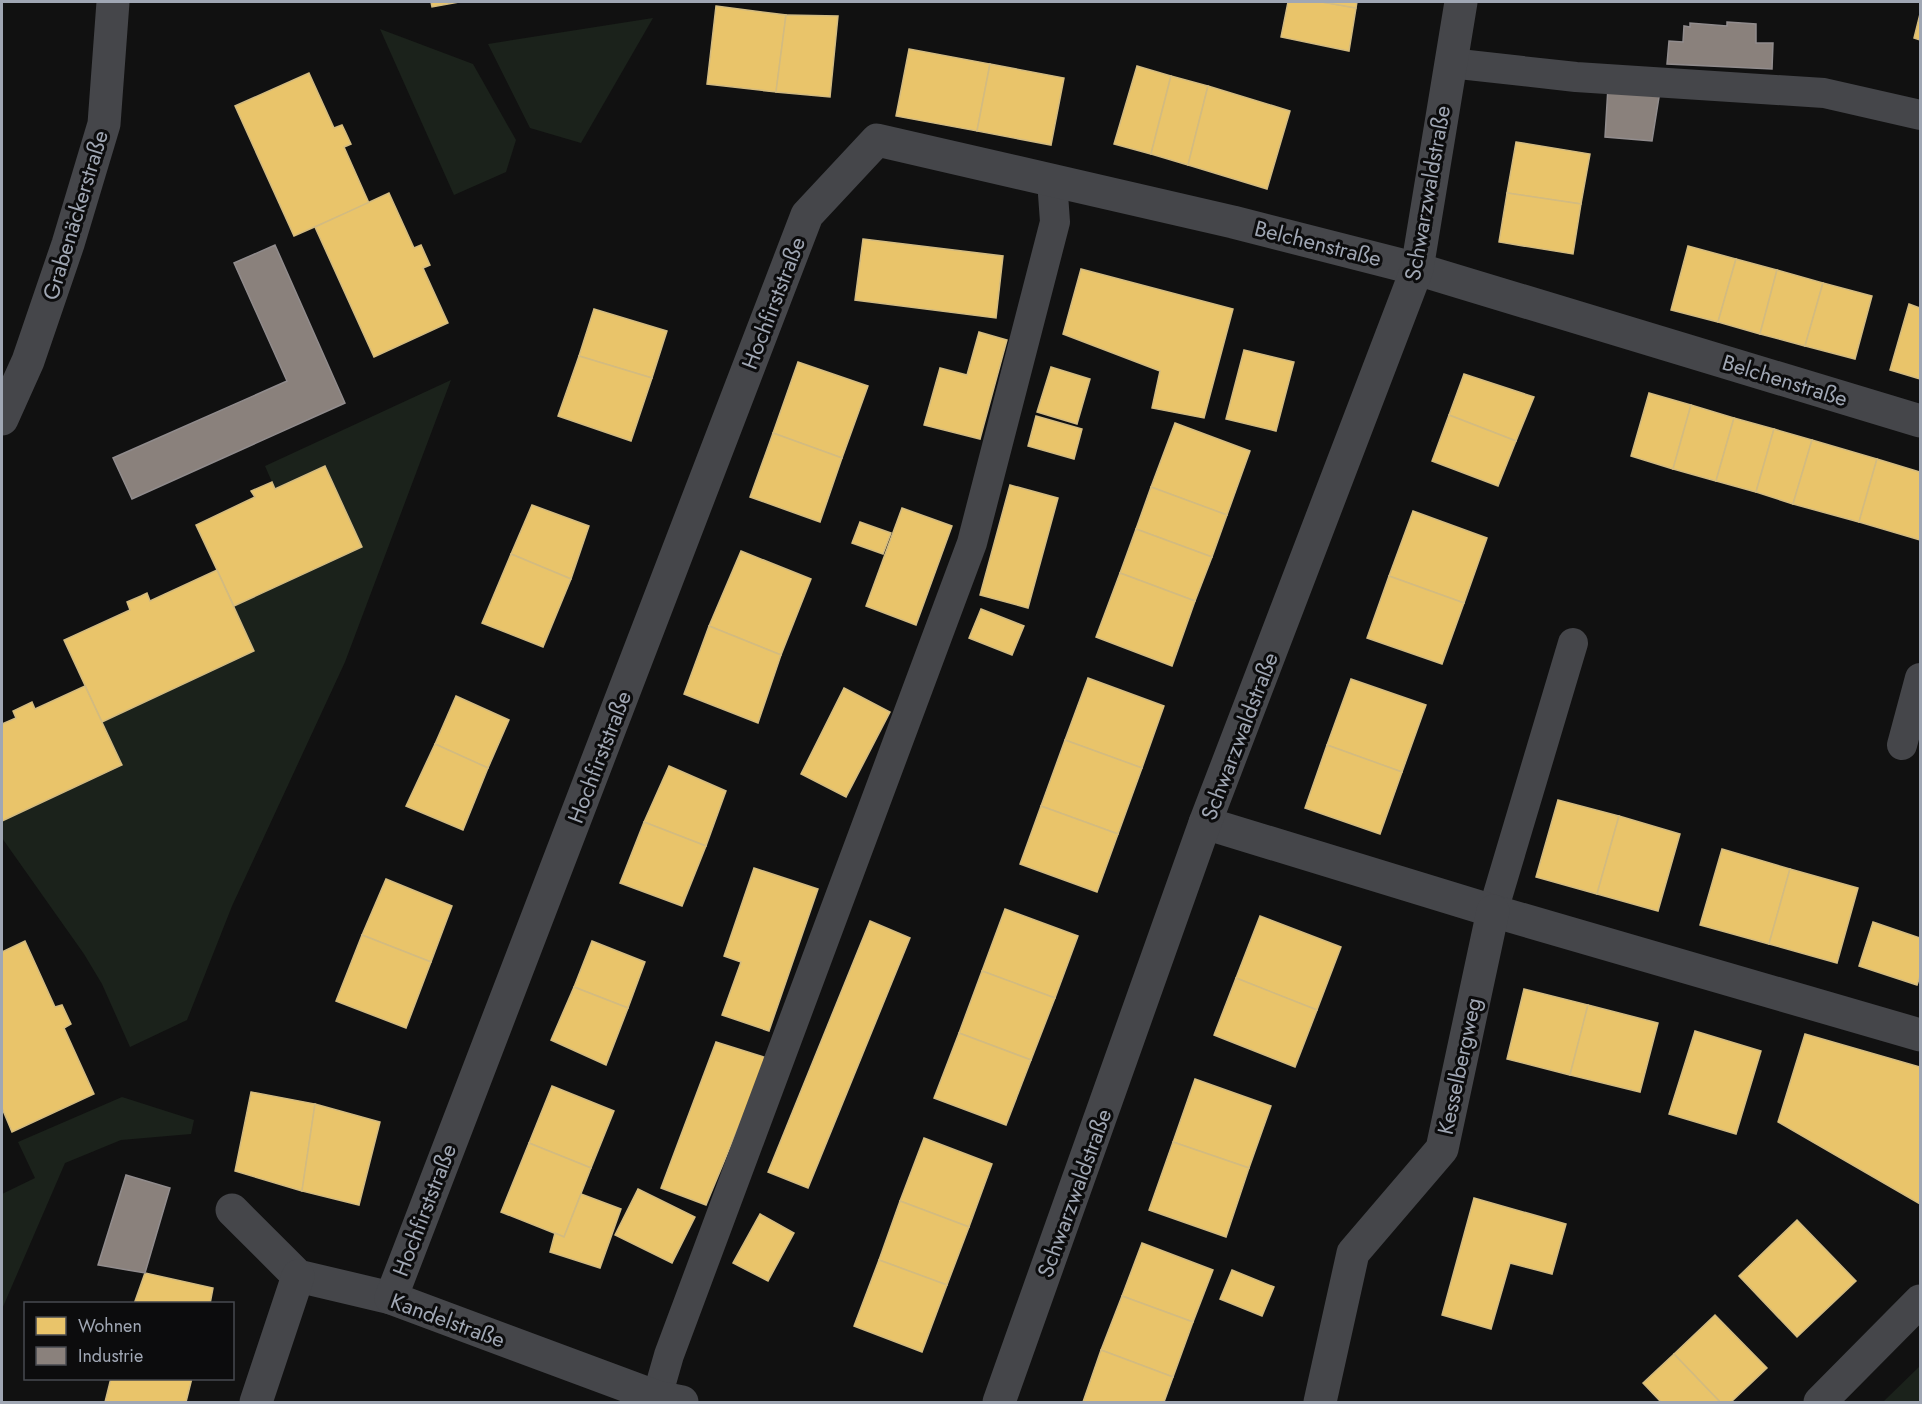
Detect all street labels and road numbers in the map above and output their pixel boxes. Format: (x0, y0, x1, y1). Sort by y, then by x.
street label: Schwarzwaldstraße (1396, 103, 1458, 283)
street label: Grabenäckerstraße (34, 126, 116, 304)
street label: Belchenstraße (1251, 212, 1385, 274)
street label: Hochfirststraße (733, 232, 813, 374)
street label: Belchenstraße (1718, 346, 1852, 414)
street label: Schwarzwaldstraße (1192, 647, 1286, 825)
street label: Hochfirststraße (559, 686, 639, 828)
street label: Kesselbergweg (1429, 995, 1489, 1137)
street label: Schwarzwaldstraße (1029, 1104, 1119, 1282)
street label: Hochfirststraße (384, 1139, 464, 1281)
street label: Kandelstraße (386, 1285, 510, 1355)

